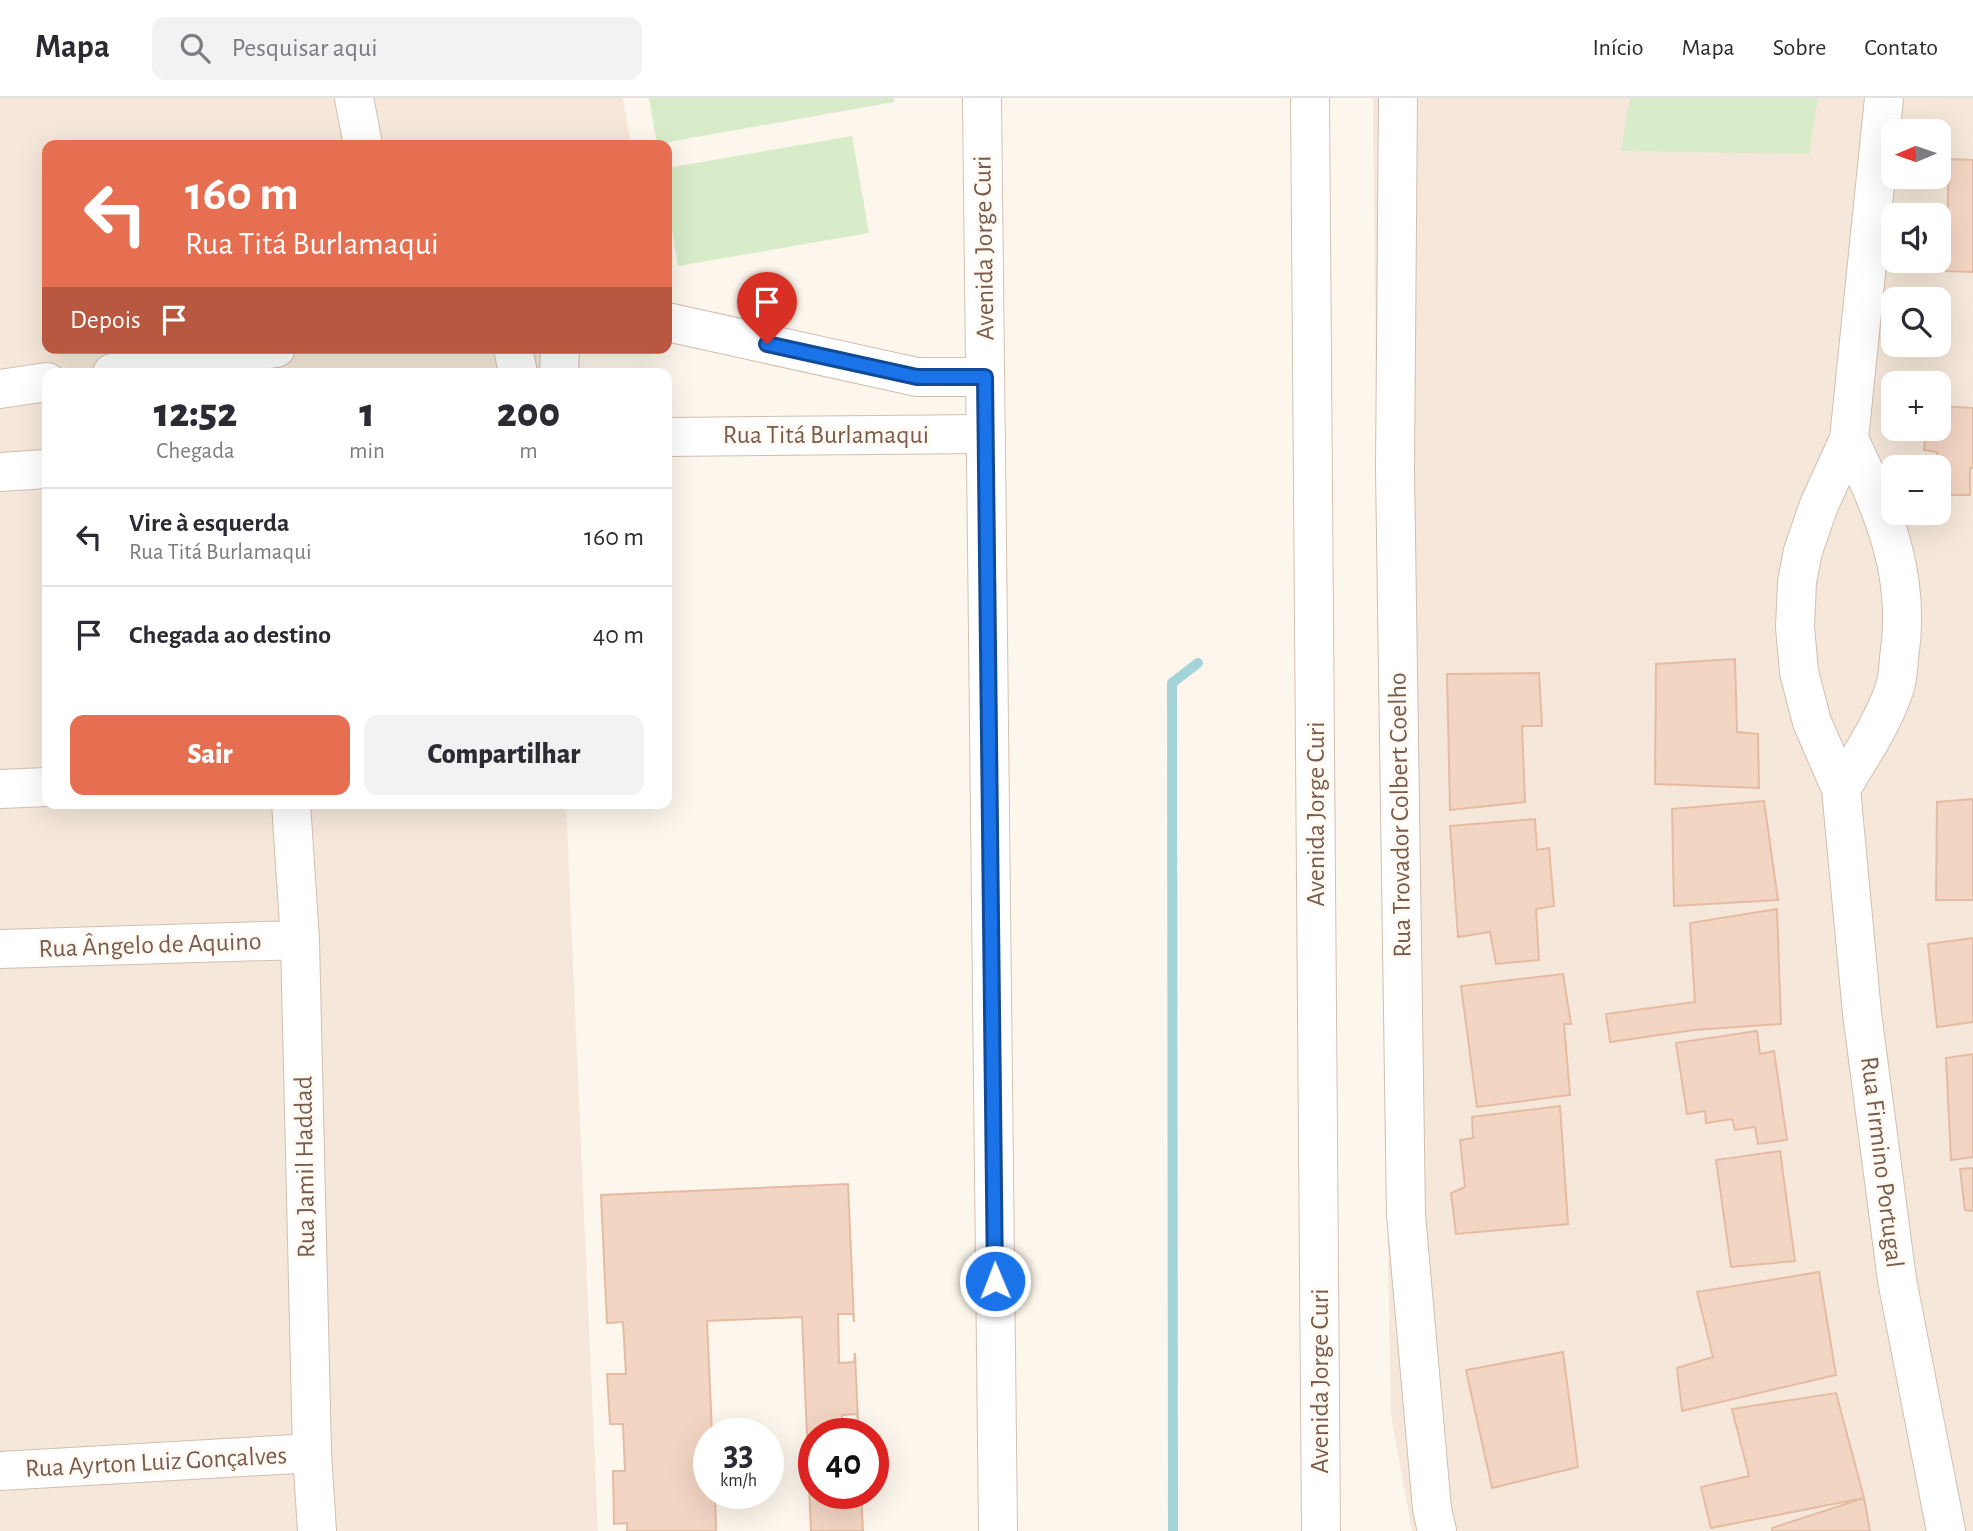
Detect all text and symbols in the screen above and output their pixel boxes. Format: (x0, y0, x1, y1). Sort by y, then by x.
search box (152, 17, 642, 80)
icon: search (176, 29, 214, 67)
text: Mapa (35, 31, 110, 64)
text: Pesquisar aqui (232, 35, 378, 61)
text: Início (1592, 36, 1644, 60)
text: Mapa (1682, 36, 1735, 60)
text: Sobre (1773, 36, 1826, 60)
text: Contato (1864, 36, 1938, 60)
north arrow (1881, 119, 1951, 189)
map controls (1881, 119, 1951, 525)
street label: Avenida Jorge Curi (969, 155, 999, 341)
icon: left (70, 168, 161, 259)
text: 160 m (185, 170, 299, 219)
button: sound (1881, 203, 1951, 273)
text: Rua Titá Burlamaqui (185, 228, 439, 260)
pin (737, 272, 797, 344)
icon: arrive (748, 283, 786, 321)
button: search (1881, 287, 1951, 357)
icon: arrive (155, 301, 193, 339)
text: Depois (70, 307, 141, 333)
button: + (1881, 371, 1951, 441)
text: 12:52 (154, 392, 237, 434)
text: 1 (359, 392, 375, 434)
text: 200 (497, 392, 560, 434)
street label: Rua Titá Burlamaqui (723, 422, 929, 448)
text: Chegada (156, 440, 235, 463)
text: min (349, 440, 385, 463)
text: m (519, 440, 538, 463)
button: − (1881, 455, 1951, 525)
text: Vire à esquerda (129, 510, 290, 536)
icon: left (70, 518, 108, 556)
text: 160 m (584, 524, 644, 550)
text: Rua Titá Burlamaqui (129, 541, 311, 564)
icon: arrive (70, 616, 108, 654)
text: Chegada ao destino (129, 622, 331, 648)
text: 40 m (593, 622, 644, 648)
street label: Rua Trovador Colbert Coelho (1385, 672, 1415, 958)
button: Sair (70, 715, 350, 795)
button: Compartilhar (364, 715, 644, 795)
street label: Avenida Jorge Curi (1303, 722, 1329, 906)
street label: Rua Ângelo de Aquino (38, 927, 262, 962)
street label: Rua Firmino Portugal (1856, 1055, 1908, 1269)
street label: Rua Jamil Haddad (290, 1076, 320, 1258)
position arrow (958, 1244, 1032, 1318)
street label: Avenida Jorge Curi (1307, 1289, 1333, 1473)
speed limit sign: 40 (798, 1418, 889, 1509)
text: 33 (723, 1437, 754, 1472)
street label: Rua Ayrton Luiz Gonçalves (24, 1442, 288, 1482)
text: km/h (720, 1472, 757, 1490)

